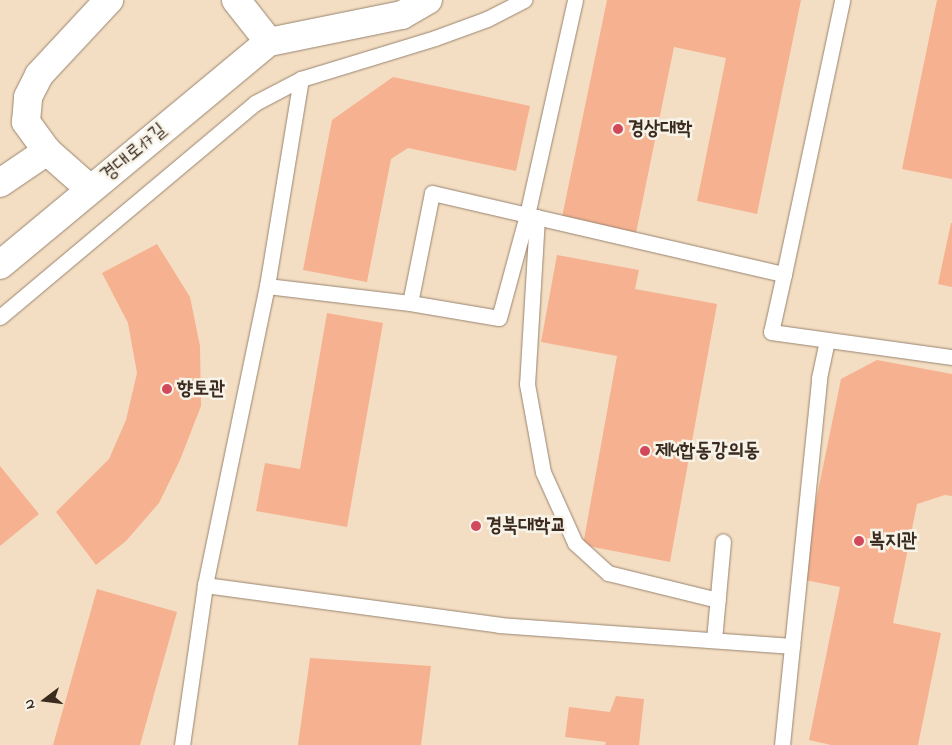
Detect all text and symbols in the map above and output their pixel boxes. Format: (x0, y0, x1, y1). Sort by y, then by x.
place label: 경상대학 (628, 117, 692, 141)
street label: 경대로17길 (96, 118, 172, 188)
marker: 경상대학 (612, 123, 624, 135)
place label: 향토관 (177, 377, 225, 401)
marker: 향토관 (161, 383, 173, 395)
place label: 제4합동강의동 (655, 439, 760, 463)
marker: 제4합동강의동 (639, 445, 651, 457)
place label: 경북대학교 (486, 514, 566, 538)
marker: 경북대학교 (470, 520, 482, 532)
place label: 복지관 (869, 529, 917, 553)
marker: 복지관 (853, 535, 865, 547)
north arrow (20, 675, 70, 725)
text: N (19, 697, 41, 711)

